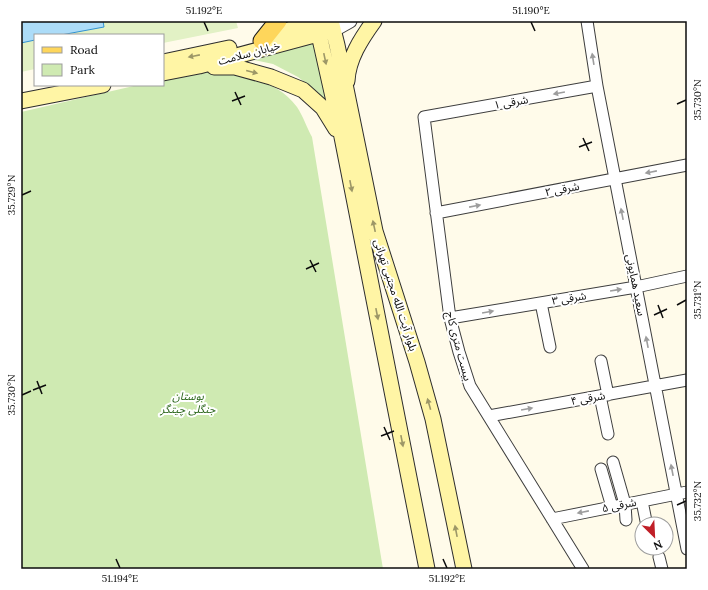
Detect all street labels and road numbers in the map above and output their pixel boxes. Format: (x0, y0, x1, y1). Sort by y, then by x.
street label: خیابان سلامت (217, 38, 282, 68)
street label: ۱ شرقی (493, 92, 530, 112)
street label: ۲ شرقی (544, 179, 581, 199)
street label: بلوار آیت الله مجتبی تهرانی (371, 237, 421, 353)
street label: سعید همایونی (623, 253, 649, 317)
street label: ۳ شرقی (551, 288, 588, 308)
street label: بیست متری کاج (442, 310, 475, 383)
street label: ۴ شرقی (570, 388, 607, 408)
street label: ۵ شرقی (601, 495, 638, 515)

